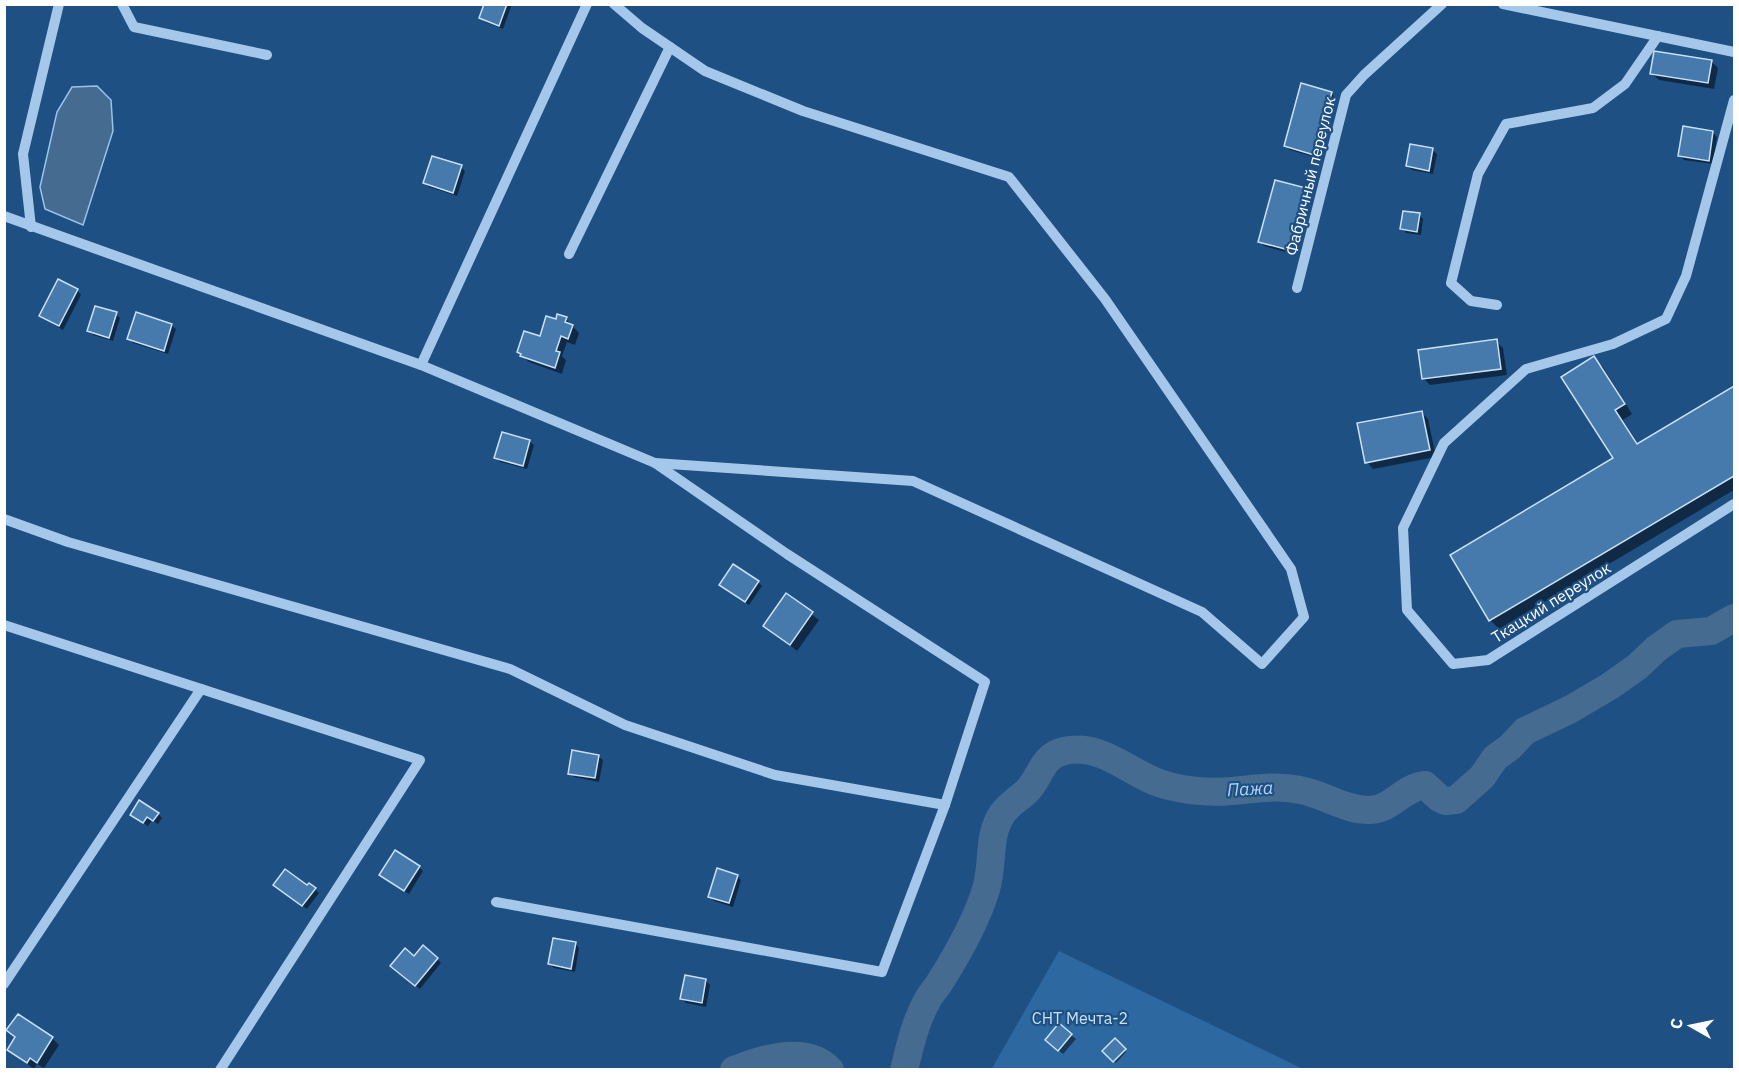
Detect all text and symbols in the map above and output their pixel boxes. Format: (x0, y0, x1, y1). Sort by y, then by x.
street label: Фабричный переулок (1281, 94, 1339, 258)
street label: Ткацкий переулок (1488, 557, 1615, 647)
water label: Пажа (1226, 776, 1274, 801)
north arrow (1661, 996, 1721, 1056)
park label: СНТ Мечта-2 (1032, 1008, 1128, 1028)
text: С (1665, 1017, 1687, 1030)

